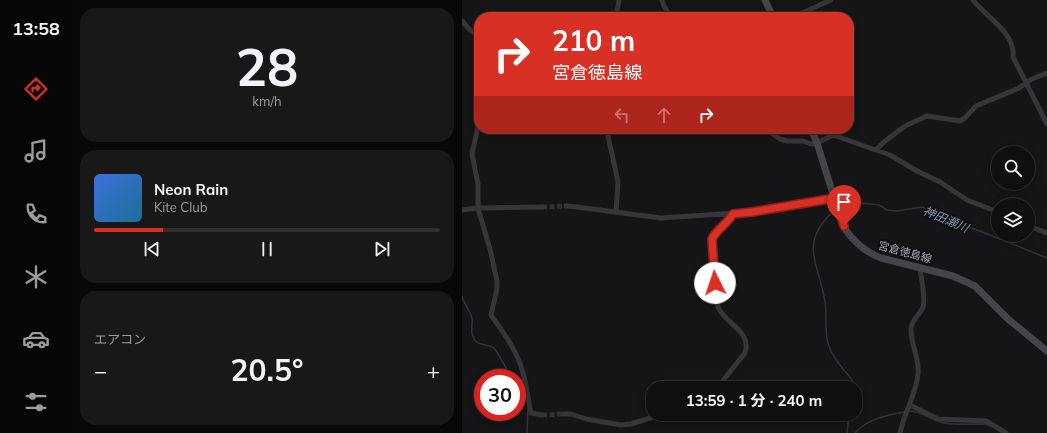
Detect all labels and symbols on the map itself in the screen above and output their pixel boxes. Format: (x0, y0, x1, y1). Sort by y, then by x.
pin (827, 185, 861, 226)
water label: 神田瀬川 (921, 203, 973, 236)
street label: 宮倉徳島線 (877, 238, 933, 266)
position arrow (694, 262, 736, 304)
speed limit sign: 30 (474, 369, 526, 421)

